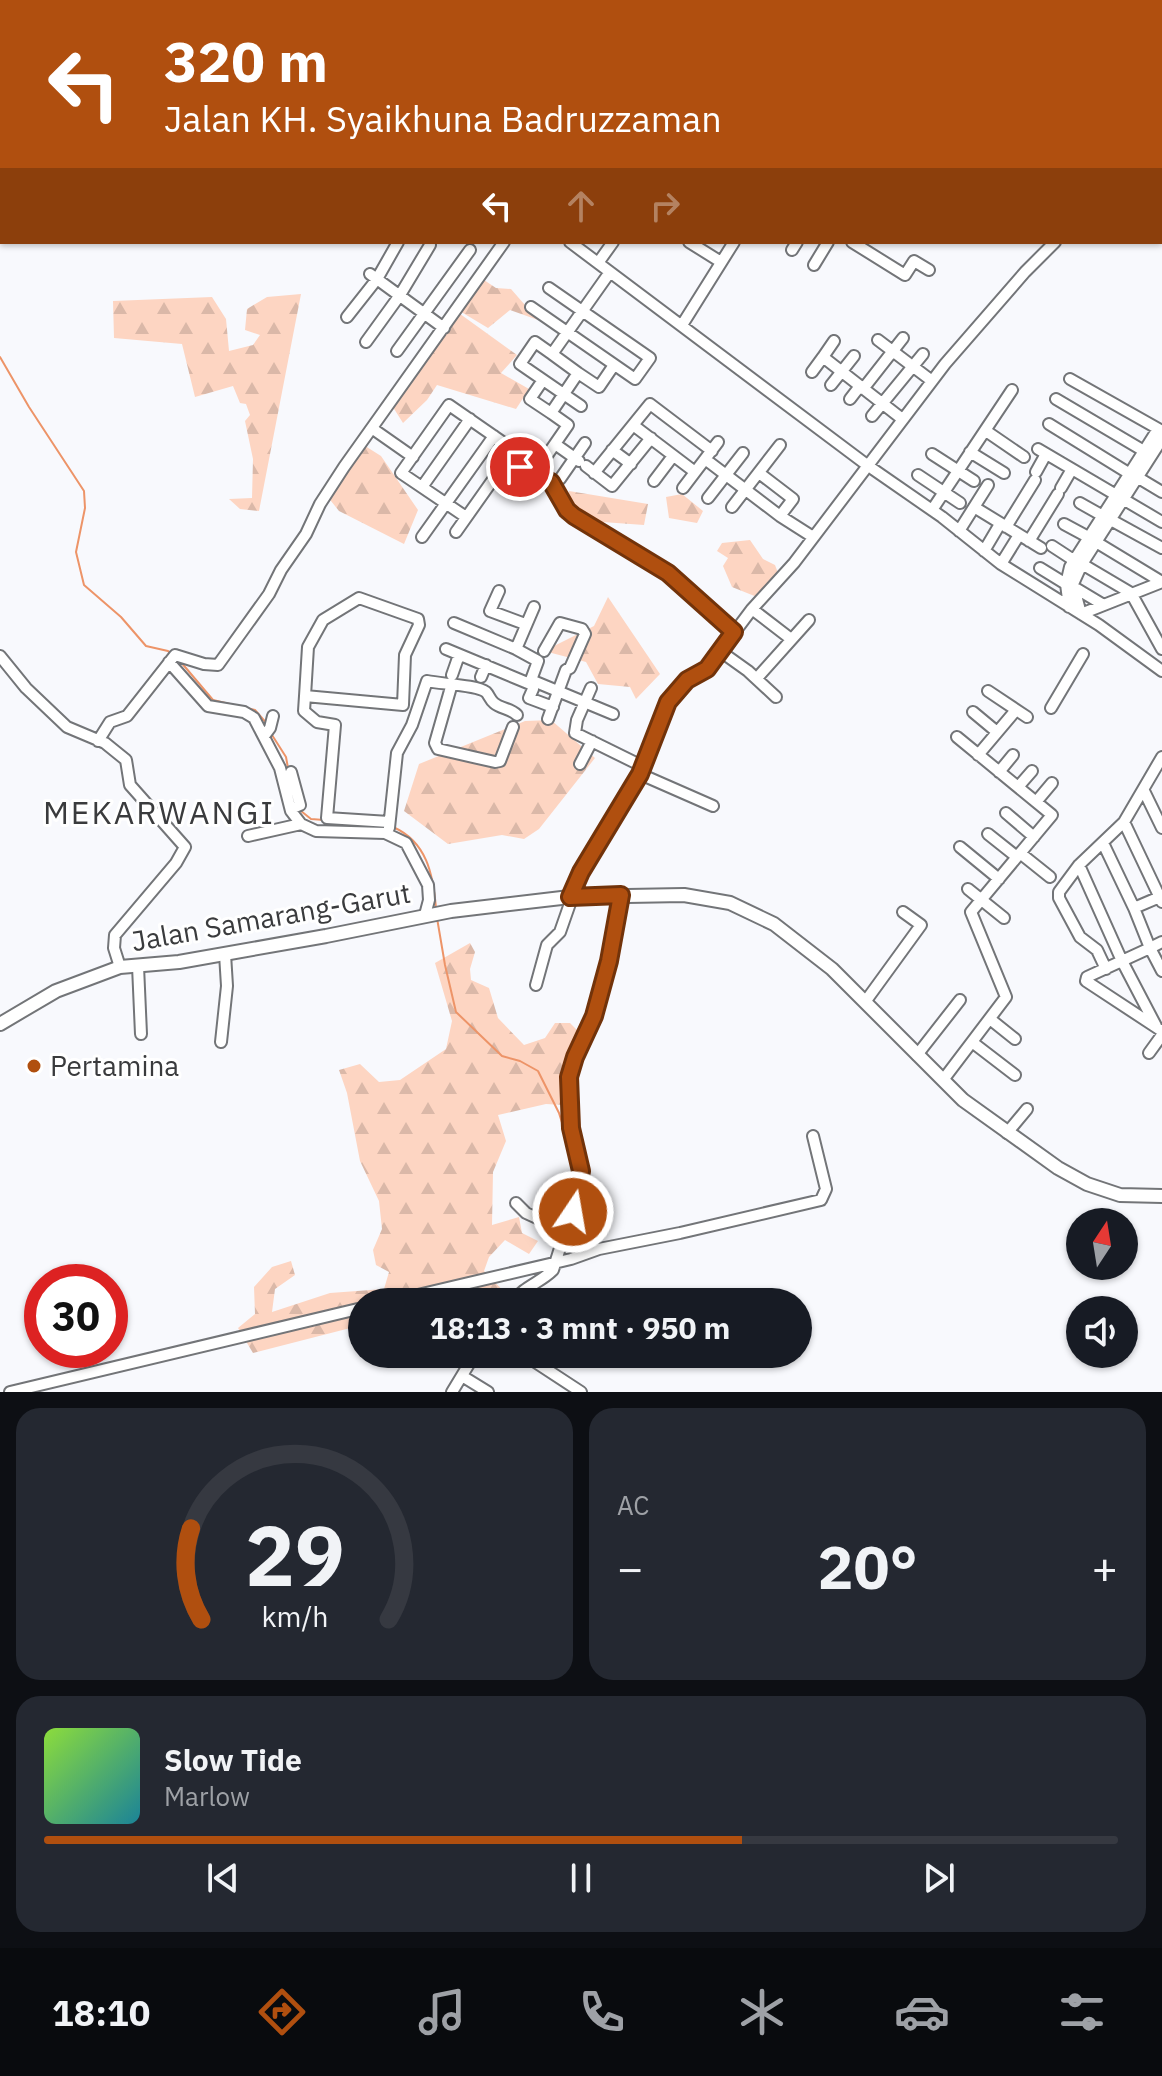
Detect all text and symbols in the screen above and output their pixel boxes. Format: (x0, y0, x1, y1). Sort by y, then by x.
text: 320 m (164, 25, 328, 97)
icon: left (32, 32, 136, 136)
text: Jalan KH. Syaikhuna Badruzzaman (164, 95, 722, 142)
icon: left (475, 184, 519, 228)
icon: ahead (559, 184, 603, 228)
icon: right (643, 184, 687, 228)
pin (486, 433, 554, 501)
icon: arrive (498, 445, 542, 489)
district label: MEKARWANGI (43, 791, 275, 833)
street label: Jalan Samarang-Garut (128, 874, 413, 959)
place label: Pertamina (50, 1047, 179, 1084)
marker: Pertamina (25, 1057, 43, 1075)
position arrow (531, 1170, 615, 1254)
north arrow (1066, 1208, 1138, 1280)
map controls (1066, 1208, 1138, 1368)
speed limit sign: 30 (24, 1264, 128, 1368)
button: sound (1066, 1296, 1138, 1368)
text: 18:13 · 3 mnt · 950 m (430, 1308, 730, 1347)
text: AC (617, 1488, 649, 1522)
text: 29 (245, 1501, 344, 1609)
text: 20° (817, 1527, 918, 1606)
text: − (617, 1539, 643, 1596)
text: + (1092, 1539, 1118, 1596)
text: km/h (261, 1598, 328, 1635)
text: Slow Tide (164, 1740, 302, 1779)
text: Marlow (164, 1779, 250, 1813)
icon: previous (201, 1856, 245, 1900)
icon: pause (559, 1856, 603, 1900)
icon: next (917, 1856, 961, 1900)
icon: directions (254, 1984, 310, 2040)
icon: music (414, 1984, 470, 2040)
icon: phone (574, 1984, 630, 2040)
icon: climate (734, 1984, 790, 2040)
icon: car (894, 1984, 950, 2040)
icon: filters (1054, 1984, 1110, 2040)
text: 18:10 (52, 1989, 150, 2036)

